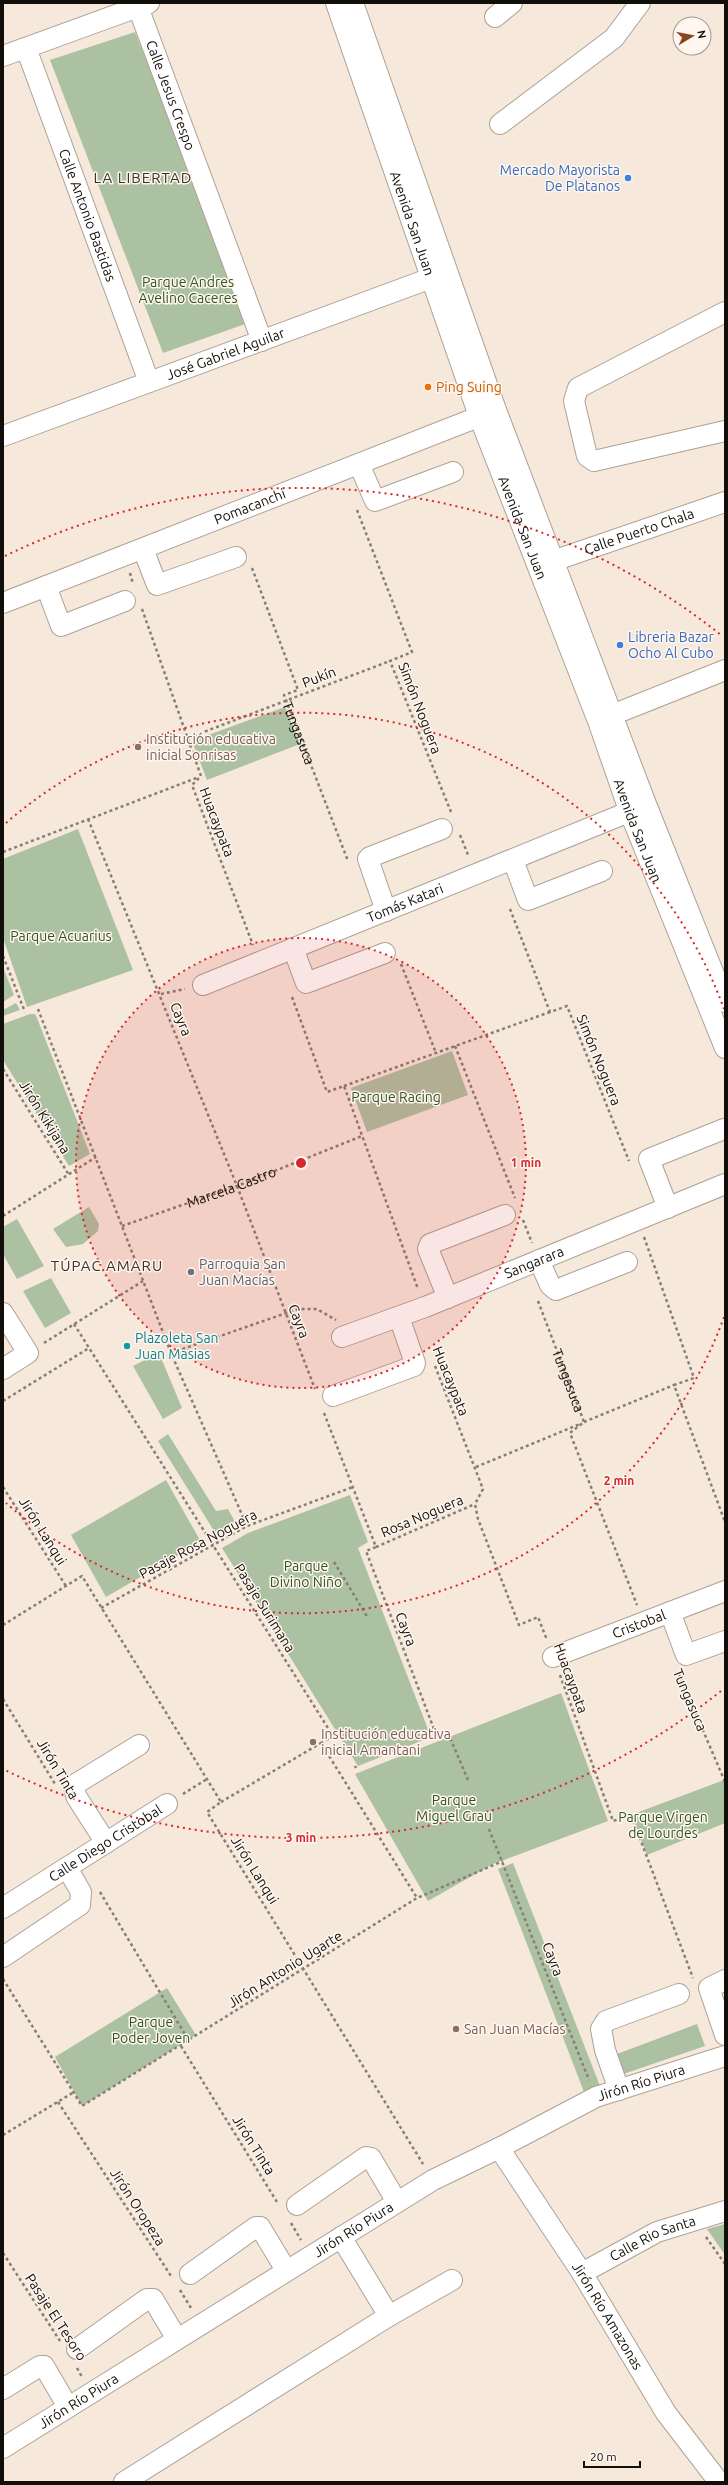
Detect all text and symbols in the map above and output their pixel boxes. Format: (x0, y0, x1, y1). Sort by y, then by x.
north arrow (672, 16, 712, 56)
text: N (695, 29, 708, 39)
street label: Calle Jesus Crespo (143, 38, 198, 152)
street label: Calle Antonio Bastidas (56, 146, 119, 284)
place label: Mercado Mayorista De Platanos (500, 162, 620, 194)
district label: LA LIBERTAD (94, 169, 192, 186)
street label: Avenida San Juan (387, 169, 438, 277)
marker: Mercado Mayorista De Platanos (623, 173, 633, 183)
park label: Parque Andres Avelino Caceres (139, 274, 238, 306)
street label: José Gabriel Aguilar (164, 325, 287, 383)
place label: Ping Suing (436, 379, 502, 395)
marker: Ping Suing (423, 382, 433, 392)
street label: Avenida San Juan (495, 474, 550, 582)
street label: Pomacanchi (212, 485, 288, 528)
street label: Calle Puerto Chala (582, 505, 696, 558)
place label: Libreria Bazar Ocho Al Cubo (628, 629, 715, 661)
marker: Libreria Bazar Ocho Al Cubo (615, 640, 625, 650)
street label: Simón Noguera (395, 660, 445, 756)
street label: Pukín (300, 663, 338, 691)
street label: Tungasuca (279, 699, 318, 767)
place label: Institución educativa inicial Sonrisas (146, 731, 276, 763)
marker: Institución educativa inicial Sonrisas (133, 742, 143, 752)
street label: Avenida San Juan (611, 777, 665, 884)
street label: Huacaypata (196, 785, 238, 859)
street label: Tomás Katari (364, 880, 446, 926)
park label: Parque Acuarius (10, 928, 112, 944)
street label: Cayra (167, 1000, 195, 1038)
street label: Simón Noguera (573, 1012, 625, 1108)
street label: Jirón Kikijana (16, 1077, 74, 1157)
park label: Parque Racing (351, 1089, 441, 1105)
centre of rings (294, 1156, 308, 1170)
text: 1 min (511, 1156, 541, 1169)
street label: Marcela Castro (185, 1163, 278, 1211)
street label: Sangarara (502, 1243, 566, 1282)
place label: Parroquia San Juan Macías (199, 1256, 286, 1288)
district label: TÚPAC AMARU (51, 1257, 163, 1274)
marker: Parroquia San Juan Macías (186, 1267, 196, 1277)
street label: Cayra (285, 1302, 313, 1340)
place label: Plazoleta San Juan Masias (135, 1330, 219, 1362)
marker: Plazoleta San Juan Masias (122, 1341, 132, 1351)
street label: Huacaypata (430, 1344, 472, 1418)
street label: Tungasuca (549, 1347, 587, 1414)
text: 2 min (604, 1474, 634, 1487)
street label: Rosa Noguera (378, 1491, 466, 1541)
street label: Jirón Lanqui (16, 1494, 70, 1568)
street label: Pasaje Rosa Noguera (136, 1506, 260, 1582)
park label: Parque Divino Niño (270, 1558, 342, 1590)
street label: Pasaje Surimana (231, 1561, 299, 1655)
street label: Cristobal (610, 1606, 668, 1642)
street label: Cayra (392, 1610, 420, 1648)
street label: Huacaypata (551, 1641, 591, 1715)
street label: Tungasuca (670, 1666, 710, 1734)
place label: Institución educativa inicial Amantani (321, 1726, 451, 1758)
street label: Jirón Tinta (34, 1736, 82, 1802)
marker: Institución educativa inicial Amantani (308, 1737, 318, 1747)
park label: Parque Miguel Grau (416, 1792, 492, 1824)
street label: Calle Diego Cristobal (46, 1801, 165, 1885)
park label: Parque Virgen de Lourdes (618, 1809, 708, 1841)
text: 3 min (286, 1831, 316, 1844)
street label: Jirón Lanqui (228, 1833, 282, 1907)
street label: Jirón Antonio Ugarte (225, 1927, 345, 2011)
street label: Cayra (539, 1940, 567, 1978)
park label: Parque Poder Joven (112, 2014, 190, 2046)
place label: San Juan Macías (464, 2021, 566, 2037)
marker: San Juan Macías (451, 2024, 461, 2034)
street label: Jirón Río Piura (595, 2061, 687, 2104)
street label: Jirón Tinta (229, 2112, 279, 2178)
street label: Jirón Oropeza (107, 2165, 169, 2249)
street label: Jirón Río Piura (311, 2199, 396, 2260)
street label: Calle Rio Santa (607, 2213, 698, 2264)
street label: Jirón Río Amazonas (569, 2259, 646, 2373)
street label: Pasaje El Tesoro (22, 2271, 90, 2363)
street label: Jirón Río Piura (36, 2370, 121, 2432)
scale bar (584, 2443, 640, 2469)
text: 20 m (590, 2450, 617, 2463)

